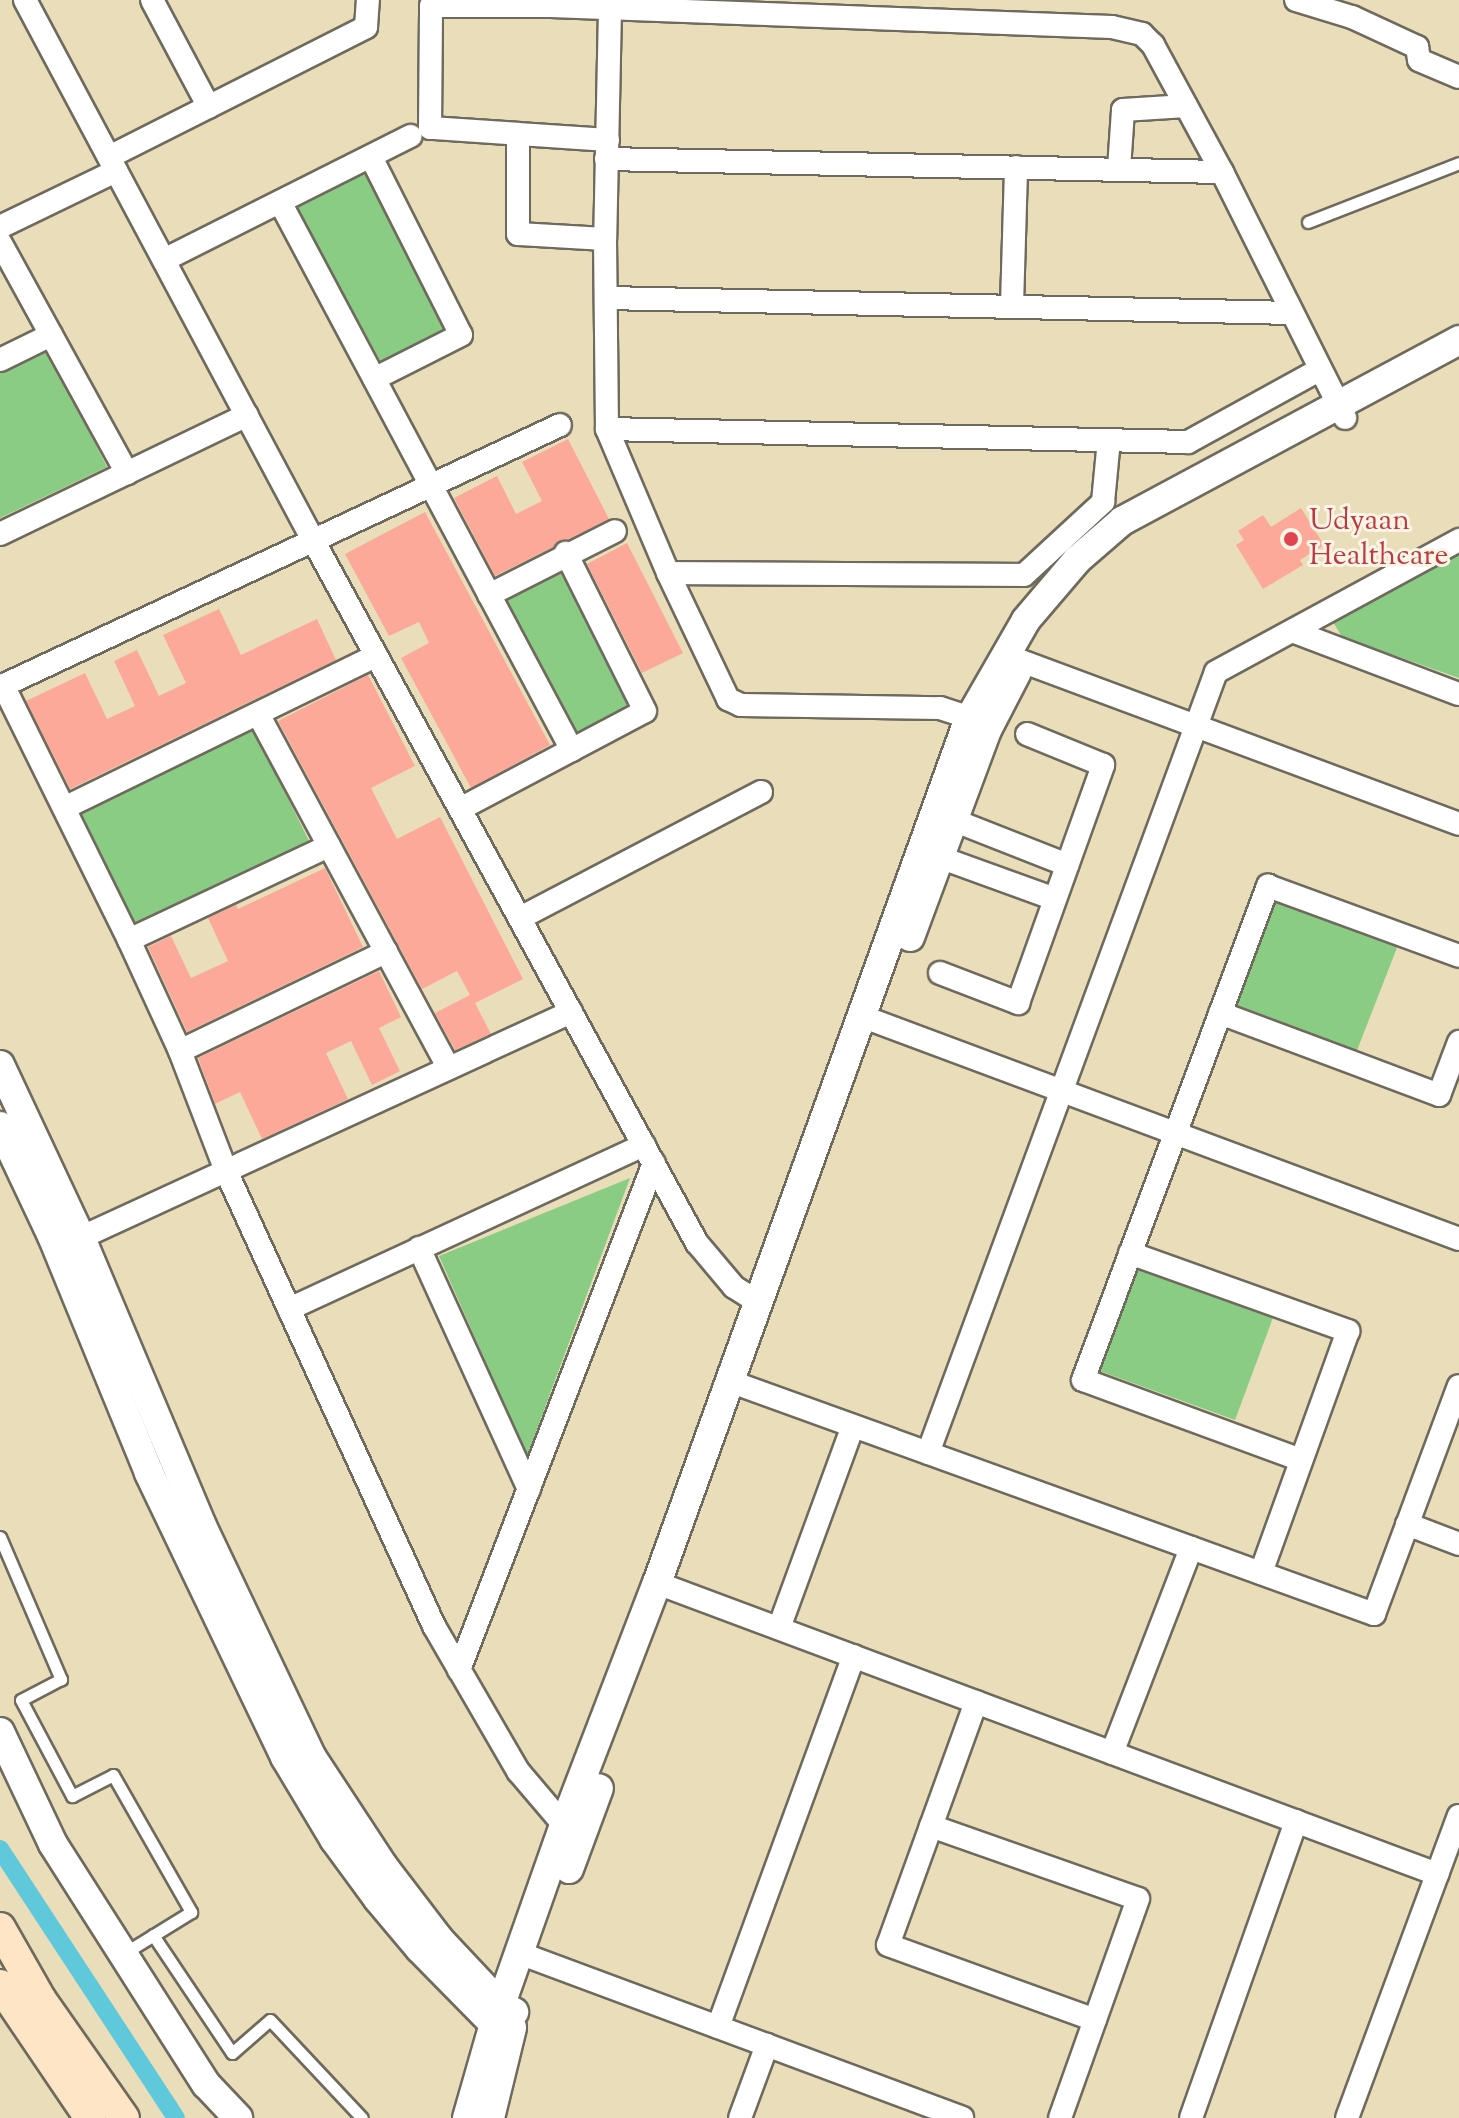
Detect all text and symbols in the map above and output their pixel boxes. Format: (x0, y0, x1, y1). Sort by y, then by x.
place label: Udyaan Healthcare (1309, 504, 1448, 574)
marker: Udyaan Healthcare (1280, 528, 1302, 550)

